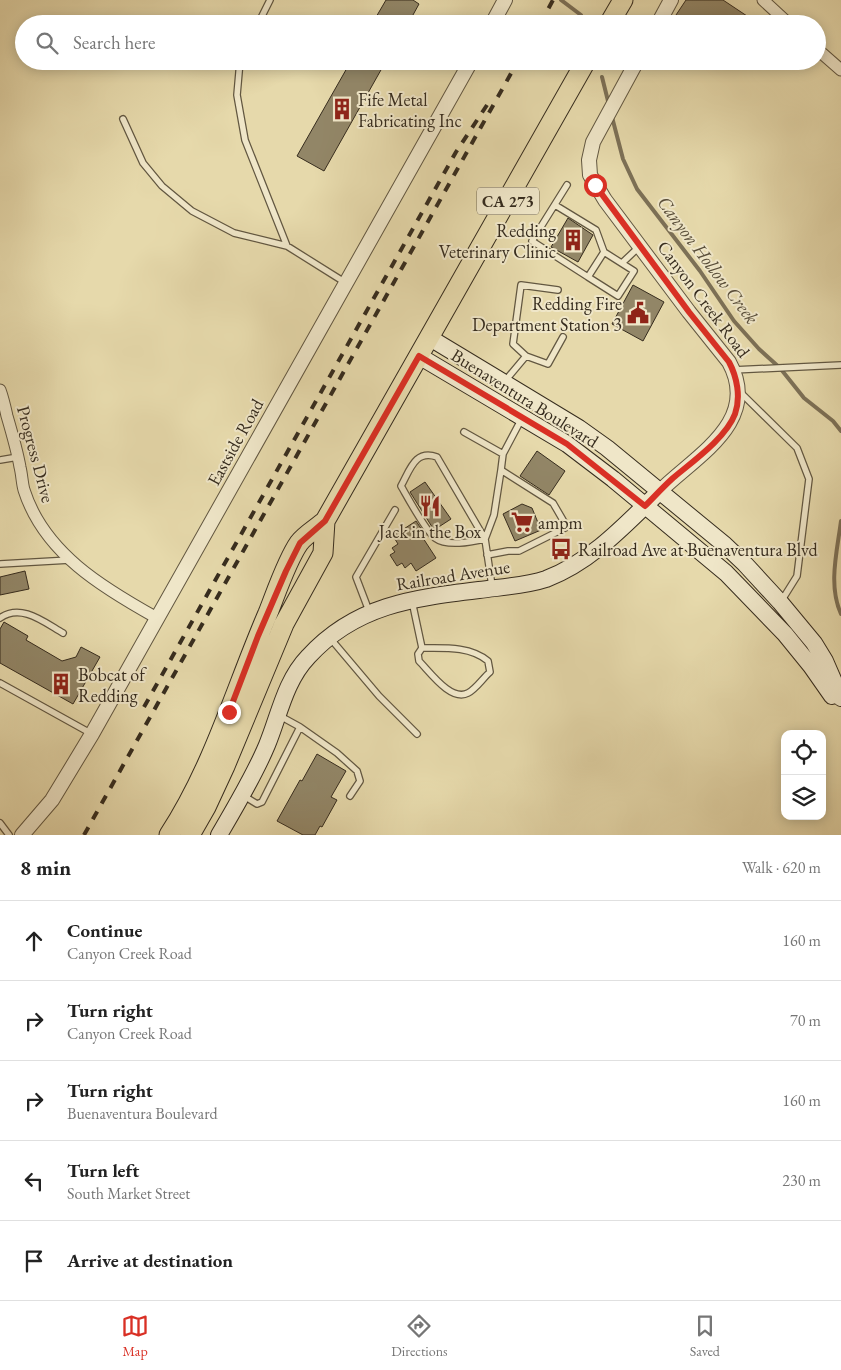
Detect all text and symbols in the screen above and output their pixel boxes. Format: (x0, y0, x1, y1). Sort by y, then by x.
search box (15, 15, 826, 70)
icon: search (33, 29, 61, 57)
text: Search here (73, 30, 155, 55)
place label: Fife Metal Fabricating Inc (358, 88, 462, 132)
building icon: Fife Metal Fabricating Inc (329, 96, 355, 122)
route start (584, 174, 607, 197)
road number: CA 273 (477, 188, 539, 215)
water label: Canyon Hollow Creek (652, 191, 765, 329)
place label: Redding Veterinary Clinic (439, 219, 556, 263)
building icon: Redding Veterinary Clinic (560, 227, 586, 253)
street label: Canyon Creek Road (653, 236, 756, 363)
place label: Redding Fire Department Station 3 (472, 292, 622, 336)
public building icon: Redding Fire Department Station 3 (625, 300, 651, 326)
street label: Buenaventura Boulevard (447, 343, 604, 453)
street label: Eastside Road (202, 394, 269, 490)
street label: Progress Drive (12, 403, 60, 505)
restaurant icon: Jack in the Box (417, 493, 443, 519)
supermarket icon: ampm (509, 509, 535, 535)
place label: ampm (538, 511, 583, 534)
place label: Jack in the Box (377, 520, 481, 543)
bus stop icon: Railroad Ave at Buenaventura Blvd (548, 536, 574, 562)
place label: Railroad Ave at Buenaventura Blvd (578, 538, 818, 561)
street label: Railroad Avenue (394, 555, 512, 595)
place label: Bobcat of Redding (78, 663, 147, 707)
building icon: Bobcat of Redding (48, 671, 74, 697)
route end (218, 701, 241, 724)
map controls (781, 730, 826, 820)
button: locate (781, 730, 826, 775)
button: layers (781, 775, 826, 820)
text: 8 min (20, 854, 71, 881)
text: Walk · 620 m (742, 857, 821, 878)
text: Continue (67, 918, 142, 943)
icon: ahead (20, 927, 48, 955)
text: 160 m (782, 930, 821, 951)
text: Canyon Creek Road (67, 943, 192, 964)
text: Turn right (67, 998, 153, 1023)
icon: right (20, 1007, 48, 1035)
text: 70 m (790, 1010, 821, 1031)
text: Canyon Creek Road (67, 1023, 192, 1044)
text: Turn right (67, 1078, 153, 1103)
icon: right (20, 1087, 48, 1115)
text: 160 m (782, 1090, 821, 1111)
text: Buenaventura Boulevard (67, 1103, 218, 1124)
text: Turn left (67, 1158, 139, 1183)
icon: left (20, 1167, 48, 1195)
text: 230 m (782, 1170, 821, 1191)
text: South Market Street (67, 1183, 190, 1204)
icon: arrive (20, 1247, 48, 1275)
text: Arrive at destination (67, 1248, 233, 1273)
tab: Map (121, 1312, 149, 1360)
tab: Directions (391, 1312, 448, 1360)
tab: Saved (690, 1312, 720, 1360)

